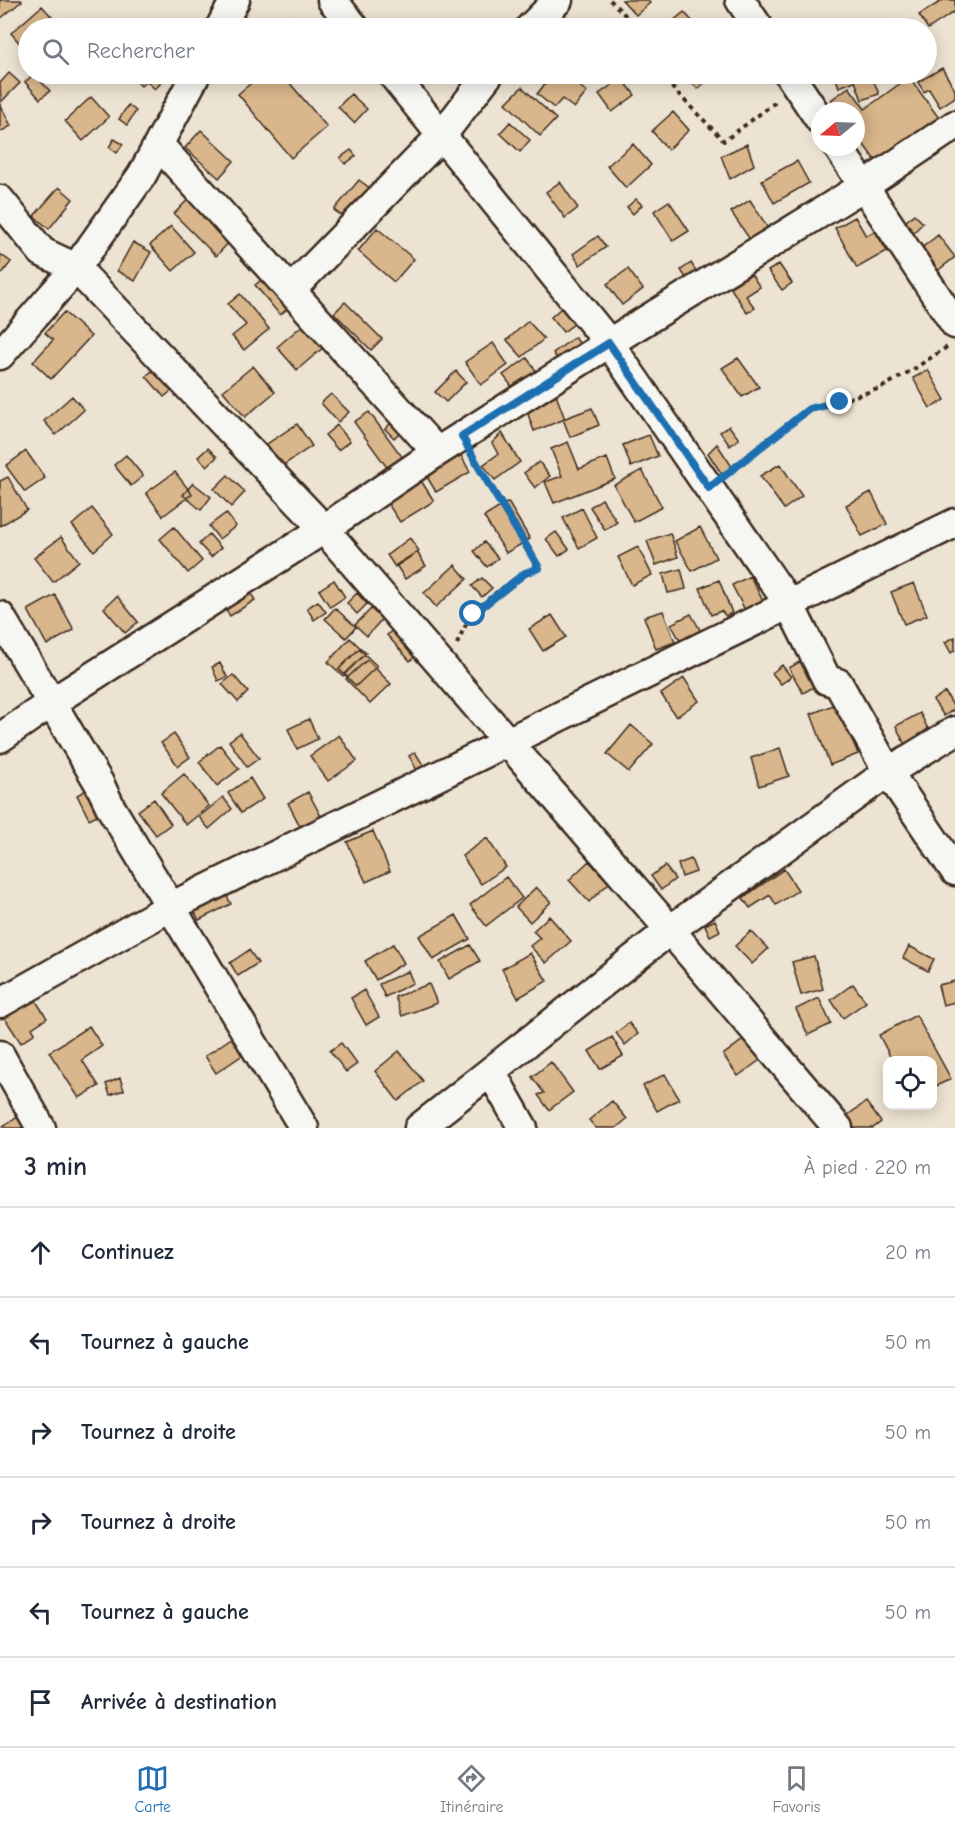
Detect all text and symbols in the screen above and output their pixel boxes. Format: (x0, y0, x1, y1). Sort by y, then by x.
search box (18, 18, 937, 84)
icon: search (39, 35, 72, 68)
text: Rechercher (87, 38, 195, 64)
north arrow (811, 102, 865, 156)
route end (826, 388, 852, 414)
route start (459, 600, 485, 626)
map controls (883, 1056, 937, 1110)
button: locate (883, 1056, 937, 1110)
text: 3 min (24, 1152, 87, 1182)
text: À pied · 220 m (804, 1156, 931, 1179)
icon: ahead (24, 1236, 57, 1269)
text: Continuez (81, 1239, 174, 1265)
text: 20 m (885, 1241, 931, 1264)
icon: left (24, 1326, 57, 1359)
text: Tournez à gauche (81, 1329, 249, 1355)
text: 50 m (885, 1331, 931, 1354)
icon: right (24, 1416, 57, 1449)
text: Tournez à droite (81, 1419, 236, 1445)
text: 50 m (885, 1421, 931, 1444)
icon: right (24, 1506, 57, 1539)
text: Tournez à droite (81, 1509, 236, 1535)
text: 50 m (885, 1511, 931, 1534)
icon: left (24, 1596, 57, 1629)
text: Tournez à gauche (81, 1599, 249, 1625)
text: 50 m (885, 1601, 931, 1624)
icon: arrive (24, 1686, 57, 1719)
text: Arrivée à destination (81, 1689, 277, 1715)
tab: Carte (135, 1762, 171, 1816)
tab: Itinéraire (440, 1762, 503, 1816)
tab: Favoris (772, 1762, 820, 1816)

